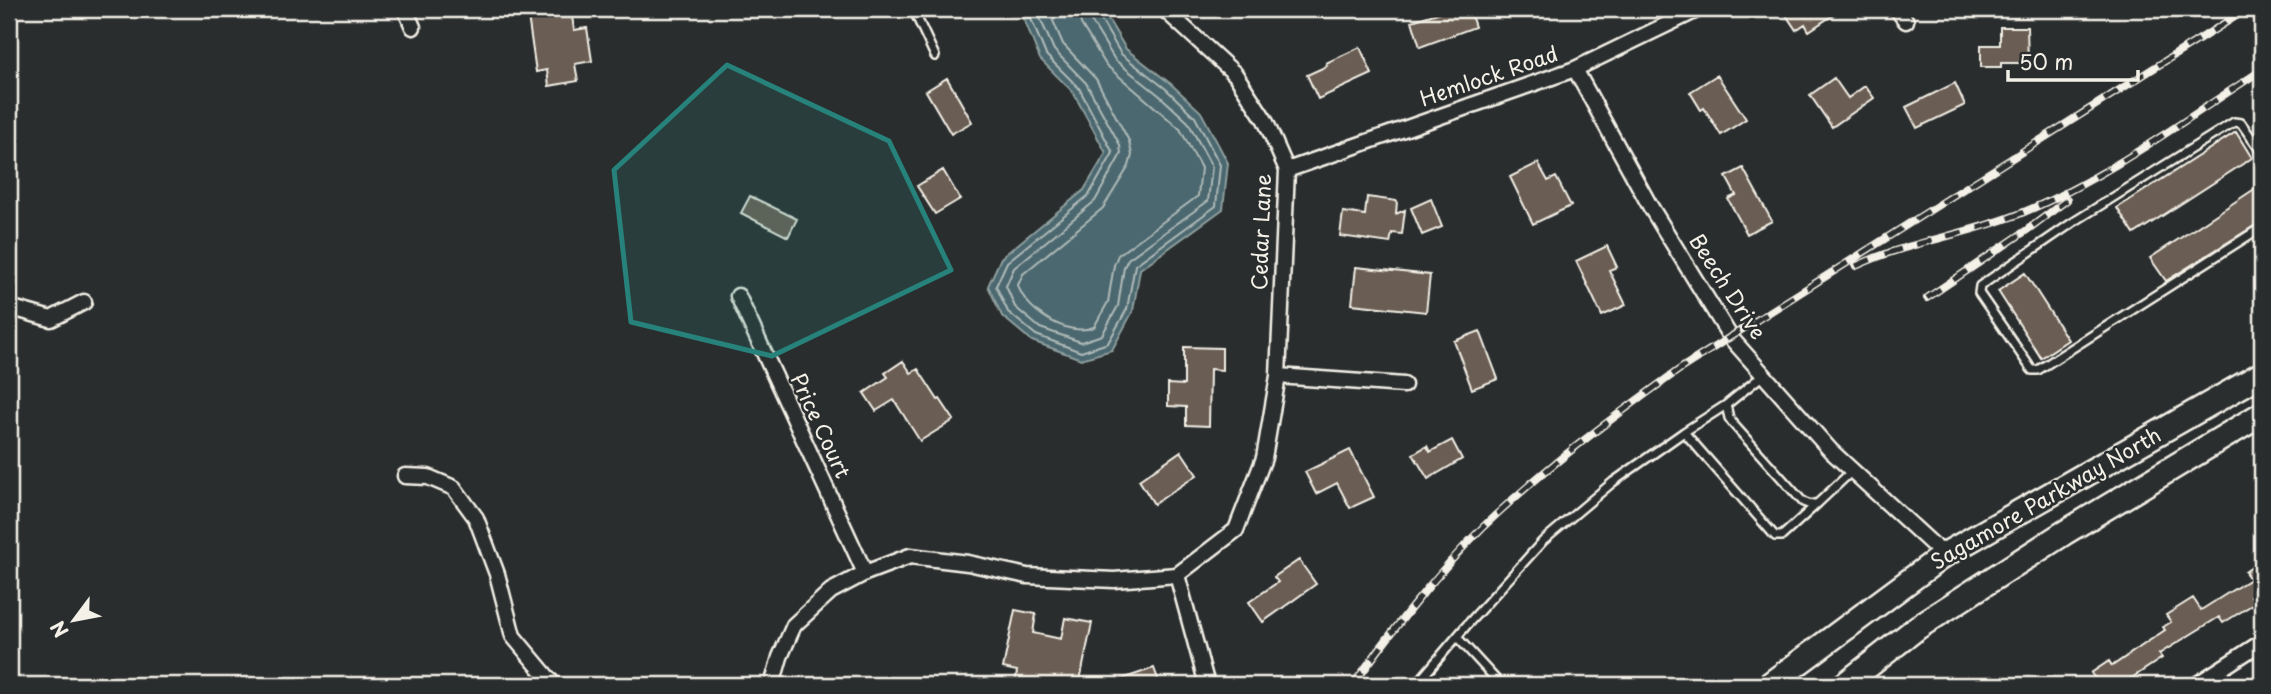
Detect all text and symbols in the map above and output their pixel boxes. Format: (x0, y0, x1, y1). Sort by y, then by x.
street label: Hemlock Road (1415, 36, 1562, 114)
scale bar (2008, 38, 2138, 82)
text: 50 m (2019, 45, 2073, 77)
street label: Cedar Lane (1242, 173, 1278, 291)
street label: Beech Drive (1682, 227, 1775, 345)
street label: Price Court (783, 367, 860, 483)
street label: Sagamore Parkway North (1924, 418, 2166, 577)
north arrow (38, 586, 108, 656)
text: N (43, 616, 75, 643)

